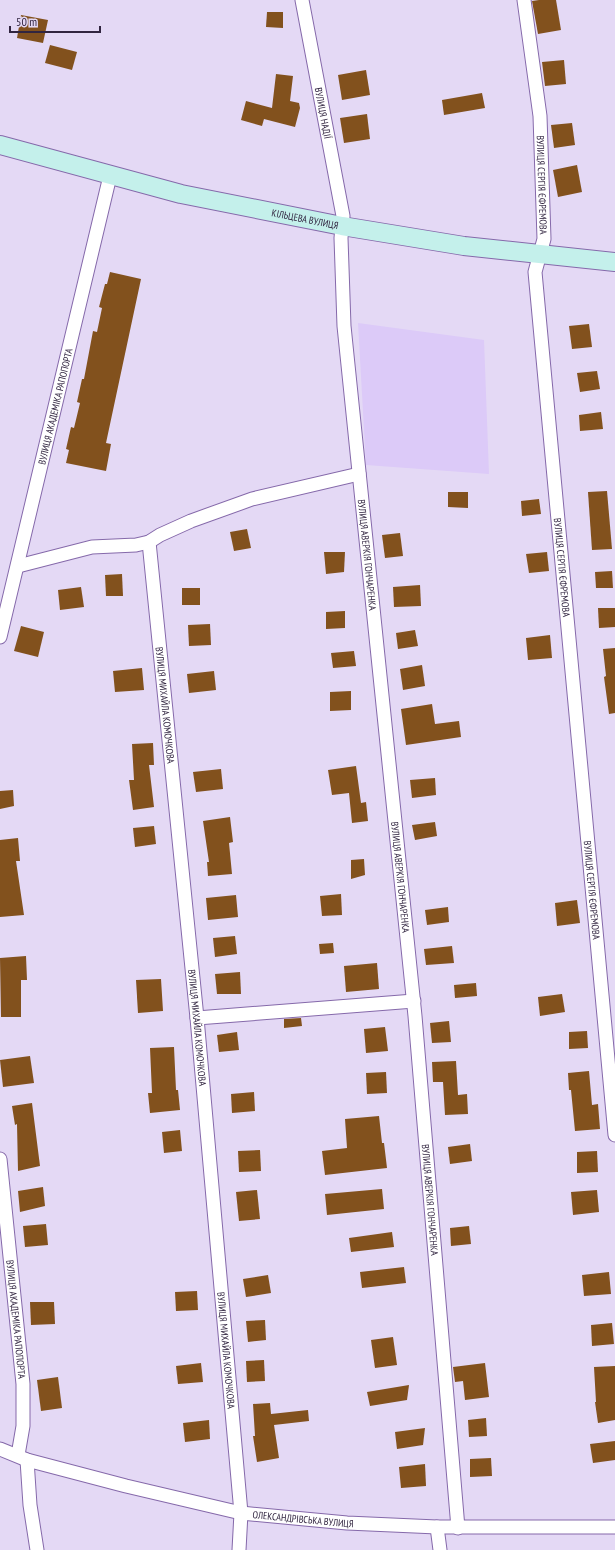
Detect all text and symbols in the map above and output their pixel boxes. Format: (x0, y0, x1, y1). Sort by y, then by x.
scale bar (10, 8, 100, 34)
text: 50 m (16, 14, 37, 29)
street label: ВУЛИЦЯ НАДІЇ (312, 86, 335, 140)
street label: ВУЛИЦЯ СЕРГІЯ ЄФРЕМОВА (534, 135, 550, 235)
street label: КІЛЬЦЕВА ВУЛИЦЯ (271, 206, 339, 232)
street label: ВУЛИЦЯ АКАДЕМІКА РАПОПОРТА (35, 347, 75, 466)
street label: ВУЛИЦЯ АВЕРКІЯ ГОНЧАРЕНКА (355, 499, 380, 611)
street label: ВУЛИЦЯ СЕРГІЯ ЄФРЕМОВА (551, 517, 573, 618)
street label: ВУЛИЦЯ МИХАЙЛА КОМОЧКОВА (153, 646, 178, 764)
street label: ВУЛИЦЯ АВЕРКІЯ ГОНЧАРЕНКА (389, 821, 413, 934)
street label: ВУЛИЦЯ СЕРГІЯ ЄФРЕМОВА (581, 840, 603, 940)
street label: ВУЛИЦЯ МИХАЙЛА КОМОЧКОВА (186, 969, 210, 1087)
street label: ВУЛИЦЯ АВЕРКІЯ ГОНЧАРЕНКА (419, 1144, 442, 1256)
street label: ВУЛИЦЯ АКАДЕМІКА РАПОПОРТА (4, 1259, 29, 1379)
street label: ВУЛИЦЯ МИХАЙЛА КОМОЧКОВА (215, 1291, 238, 1409)
street label: ОЛЕКСАНДРІВСЬКА ВУЛИЦЯ (252, 1508, 354, 1530)

